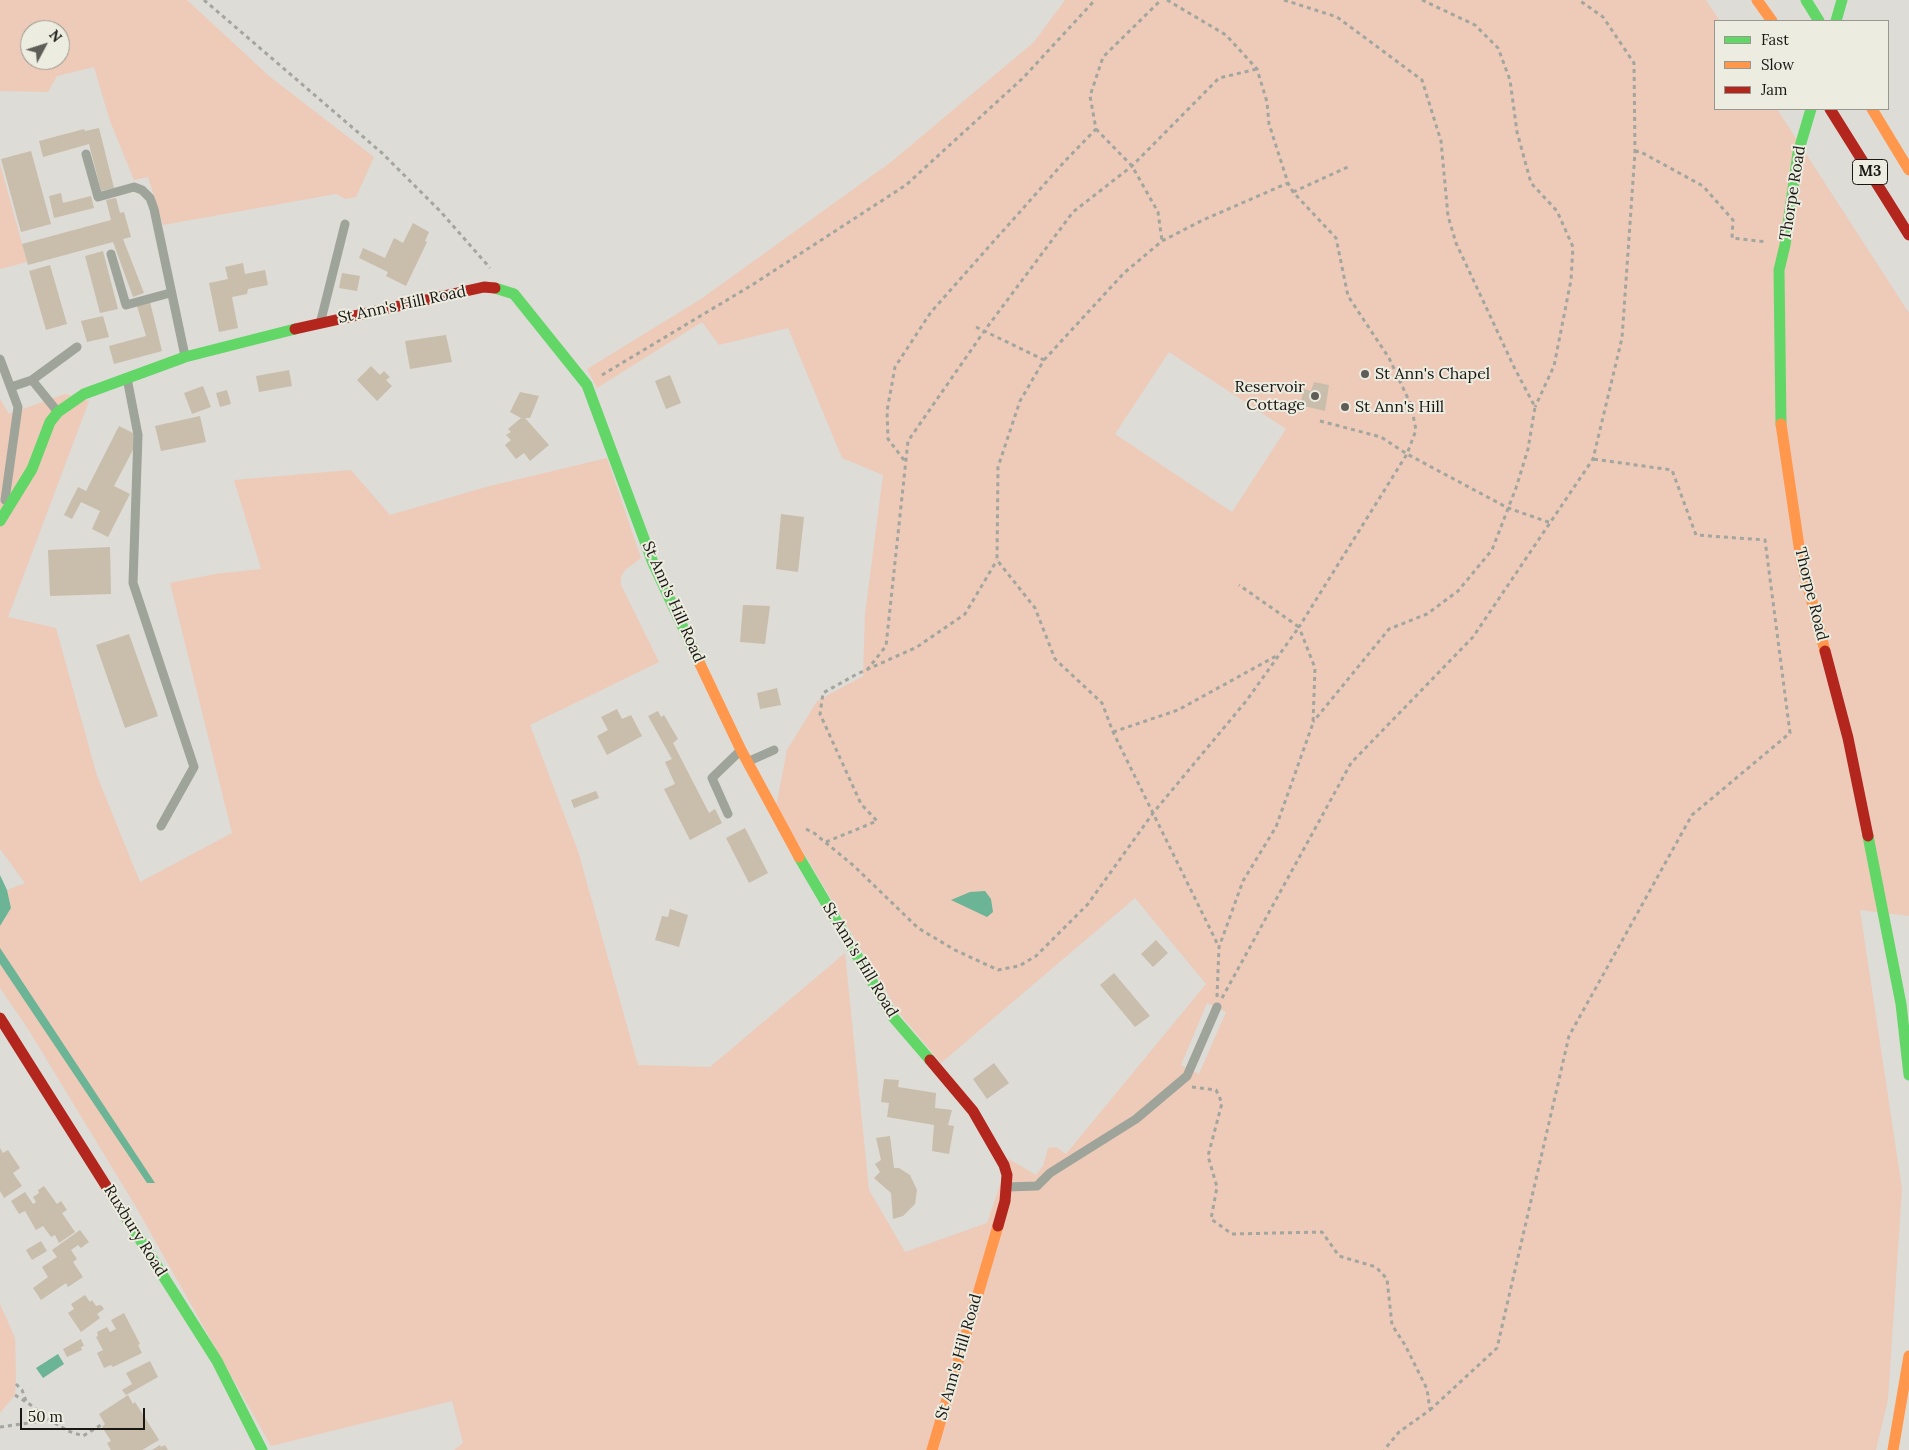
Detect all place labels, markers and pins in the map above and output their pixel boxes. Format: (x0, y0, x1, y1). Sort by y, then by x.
place label: St Ann's Chapel (1375, 364, 1490, 384)
marker: St Ann's Chapel (1359, 368, 1371, 380)
place label: Reservoir Cottage (1234, 377, 1305, 415)
marker: Reservoir Cottage (1309, 390, 1321, 402)
place label: St Ann's Hill (1355, 397, 1444, 417)
marker: St Ann's Hill (1339, 401, 1351, 413)

